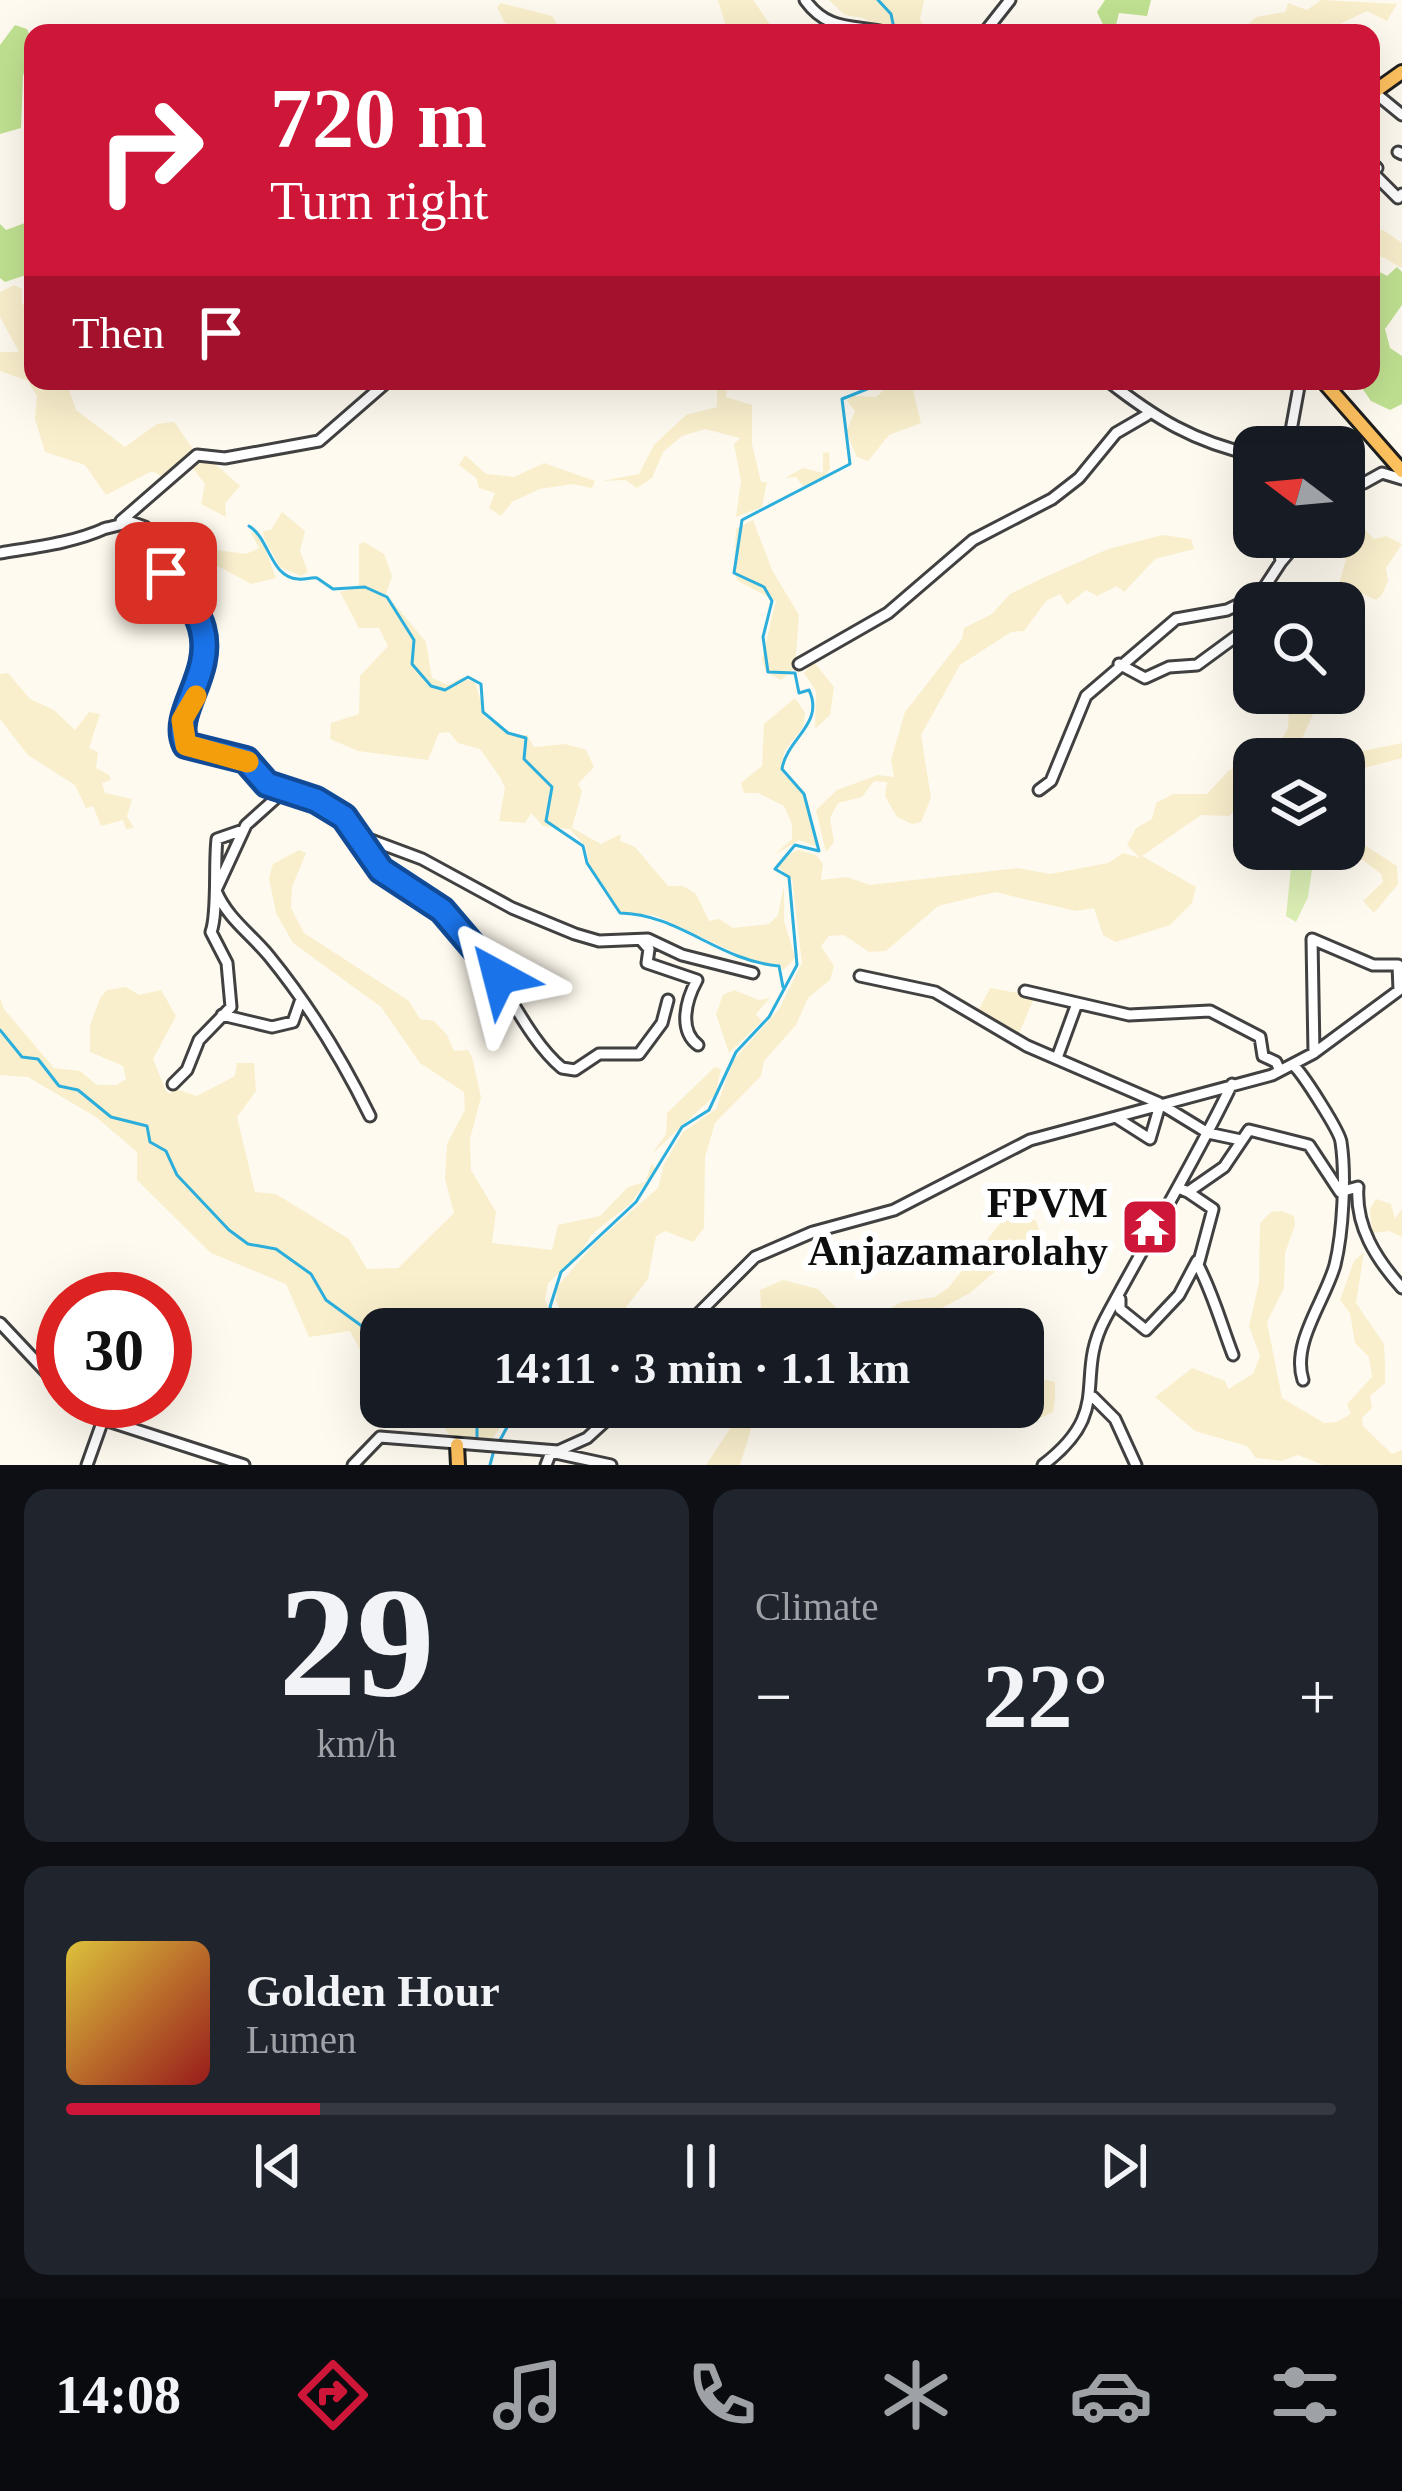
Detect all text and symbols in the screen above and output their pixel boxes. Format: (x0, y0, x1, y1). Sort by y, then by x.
icon: right (72, 72, 228, 228)
text: 720 m (270, 72, 487, 165)
text: Turn right (270, 171, 489, 231)
icon: arrive (188, 300, 254, 366)
text: Then (72, 308, 164, 358)
north arrow (1233, 426, 1365, 558)
map controls (1233, 426, 1365, 870)
pin (115, 522, 217, 624)
icon: arrive (133, 540, 199, 606)
button: search (1233, 582, 1365, 714)
button: layers (1233, 738, 1365, 870)
position arrow (436, 914, 562, 1040)
place label: FPVM Anjazamarolahy (808, 1180, 1108, 1274)
temple icon: FPVM Anjazamarolahy (1119, 1196, 1181, 1258)
speed limit sign: 30 (36, 1272, 192, 1428)
text: 14:11 · 3 min · 1.1 km (494, 1343, 910, 1393)
text: 29 (279, 1556, 435, 1729)
text: Climate (755, 1585, 878, 1628)
text: 22° (983, 1647, 1109, 1746)
text: − (755, 1660, 792, 1733)
text: + (1299, 1660, 1336, 1733)
text: km/h (316, 1722, 397, 1765)
text: Golden Hour (246, 1966, 500, 2016)
text: Lumen (246, 2018, 356, 2061)
icon: previous (245, 2133, 311, 2199)
icon: pause (668, 2133, 734, 2199)
icon: next (1091, 2133, 1157, 2199)
icon: directions (291, 2353, 375, 2437)
icon: music (486, 2353, 570, 2437)
icon: phone (680, 2353, 764, 2437)
icon: climate (874, 2353, 958, 2437)
icon: car (1069, 2353, 1153, 2437)
icon: filters (1263, 2353, 1347, 2437)
text: 14:08 (55, 2365, 181, 2425)

